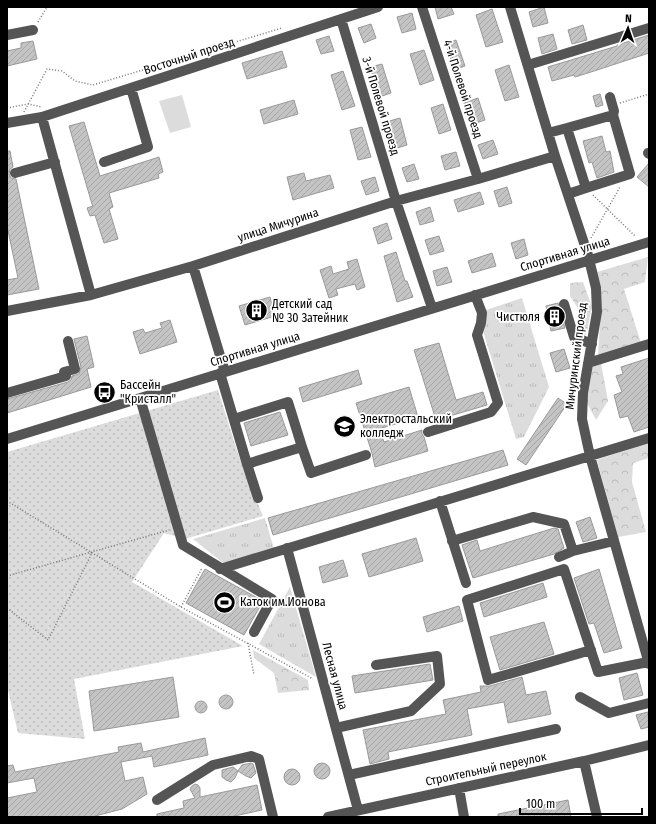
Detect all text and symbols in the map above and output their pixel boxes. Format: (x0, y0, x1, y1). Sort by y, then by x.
north arrow (608, 8, 648, 48)
text: N (625, 12, 632, 25)
street label: Восточный проезд (142, 35, 236, 77)
street label: 4-й Полевой проезд (440, 38, 486, 140)
street label: 3-й Полевой проезд (359, 55, 403, 157)
street label: улица Мичурина (236, 205, 320, 245)
street label: Спортивная улица (518, 234, 612, 274)
place label: Детский сад № 30 Затейник (271, 297, 349, 325)
building icon: Детский сад № 30 Затейник (244, 298, 270, 324)
street label: Мичуринский проезд (562, 302, 590, 410)
building icon: Чистюля (542, 304, 568, 330)
place label: Чистюля (496, 310, 540, 324)
street label: Спортивная улица (208, 329, 302, 369)
place label: Бассейн "Кристалл" (120, 378, 176, 406)
bus stop icon: Бассейн "Кристалл" (92, 379, 118, 405)
place label: Электростальский колледж (360, 412, 452, 440)
school or university icon: Электростальский колледж (332, 413, 358, 439)
sports icon: Каток им.Ионова (212, 589, 238, 615)
place label: Каток им.Ионова (240, 595, 326, 609)
street label: Лесная улица (319, 641, 351, 711)
street label: Строительный переулок (424, 749, 548, 789)
scale bar (520, 790, 642, 816)
text: 100 m (526, 797, 555, 811)

